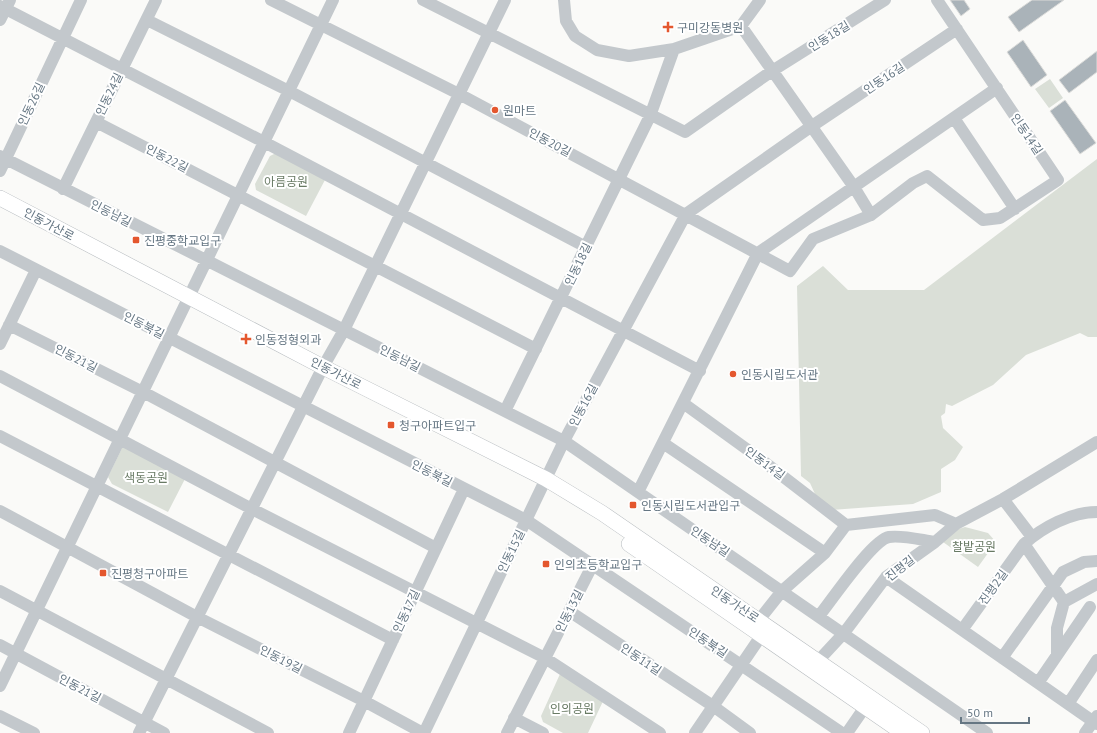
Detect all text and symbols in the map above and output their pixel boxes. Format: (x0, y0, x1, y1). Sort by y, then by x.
street label: 인동18길 (805, 17, 853, 55)
place label: 구미강동병원 (677, 20, 743, 35)
marker: 구미강동병원 (662, 21, 674, 33)
street label: 인동16길 (861, 59, 907, 97)
street label: 인동24길 (92, 70, 126, 118)
street label: 인동26길 (14, 80, 48, 128)
place label: 원마트 (503, 103, 536, 118)
marker: 원마트 (490, 105, 500, 115)
street label: 인동14길 (1008, 111, 1046, 157)
street label: 인동20길 (526, 125, 574, 159)
street label: 인동22길 (143, 141, 191, 175)
park label: 아름공원 (264, 174, 308, 189)
street label: 인동남길 (88, 196, 134, 230)
street label: 인동가산로 (21, 204, 77, 244)
place label: 진평중학교입구 (144, 233, 221, 248)
marker: 진평중학교입구 (131, 235, 141, 245)
street label: 인동18길 (561, 240, 595, 288)
street label: 인동북길 (121, 308, 167, 342)
place label: 인동정형외과 (255, 332, 321, 347)
marker: 인동정형외과 (240, 333, 252, 345)
street label: 인동21길 (52, 341, 100, 375)
street label: 인동남길 (377, 341, 423, 375)
street label: 인동가산로 (308, 354, 364, 392)
place label: 인동시립도서관 (741, 367, 818, 382)
marker: 인동시립도서관 (728, 369, 738, 379)
street label: 인동16길 (566, 381, 600, 429)
place label: 청구아파트입구 (399, 418, 476, 433)
marker: 청구아파트입구 (386, 420, 396, 430)
street label: 인동14길 (742, 443, 788, 483)
street label: 인동북길 (409, 456, 455, 490)
park label: 색동공원 (124, 470, 168, 485)
place label: 인동시립도서관입구 (641, 498, 740, 513)
marker: 인동시립도서관입구 (628, 500, 638, 510)
street label: 인동남길 (687, 522, 733, 560)
street label: 인동15길 (494, 527, 528, 575)
park label: 찰밭공원 (952, 539, 996, 554)
street label: 진평길 (882, 552, 918, 584)
place label: 인의초등학교입구 (554, 557, 642, 572)
marker: 인의초등학교입구 (541, 559, 551, 569)
place label: 진평청구아파트 (111, 566, 188, 581)
street label: 진평2길 (975, 567, 1011, 607)
marker: 진평청구아파트 (98, 568, 108, 578)
street label: 인동가산로 (708, 582, 762, 626)
street label: 인동17길 (389, 587, 423, 635)
street label: 인동13길 (552, 587, 586, 635)
street label: 인동북길 (685, 623, 731, 661)
street label: 인동11길 (618, 640, 664, 678)
street label: 인동19길 (257, 642, 305, 676)
street label: 인동21길 (56, 671, 104, 705)
scale bar (961, 699, 1029, 725)
park label: 인의공원 (550, 701, 594, 716)
text: 50 m (967, 705, 993, 720)

